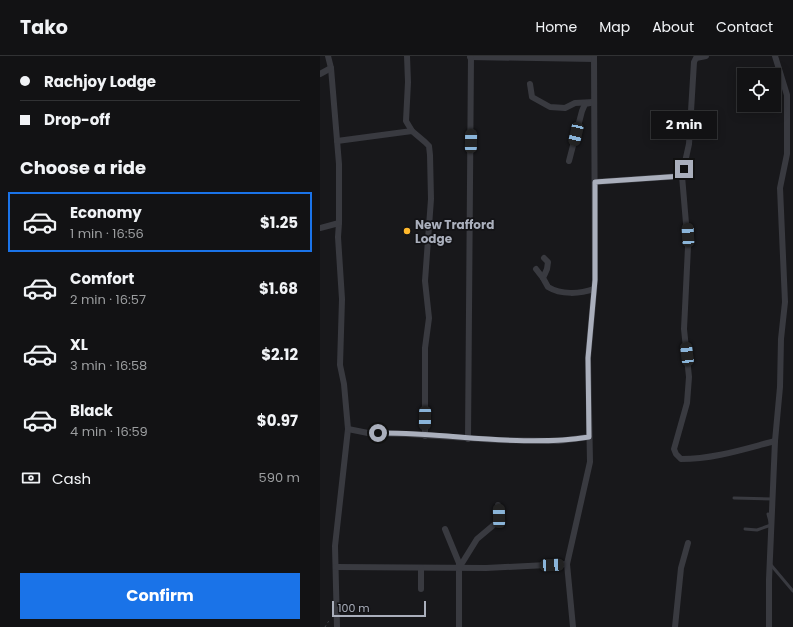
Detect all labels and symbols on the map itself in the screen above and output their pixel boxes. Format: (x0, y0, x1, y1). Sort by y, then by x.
callout: 2 min (651, 111, 717, 139)
car (567, 121, 585, 147)
car (465, 129, 477, 153)
route end (675, 160, 693, 178)
place label: New Trafford Lodge (415, 216, 494, 247)
car (681, 223, 695, 247)
marker: New Trafford Lodge (402, 226, 412, 236)
car (680, 341, 694, 367)
car (419, 406, 431, 430)
route start (369, 424, 387, 442)
car (493, 504, 505, 528)
car (540, 558, 564, 572)
scale bar (332, 599, 426, 618)

